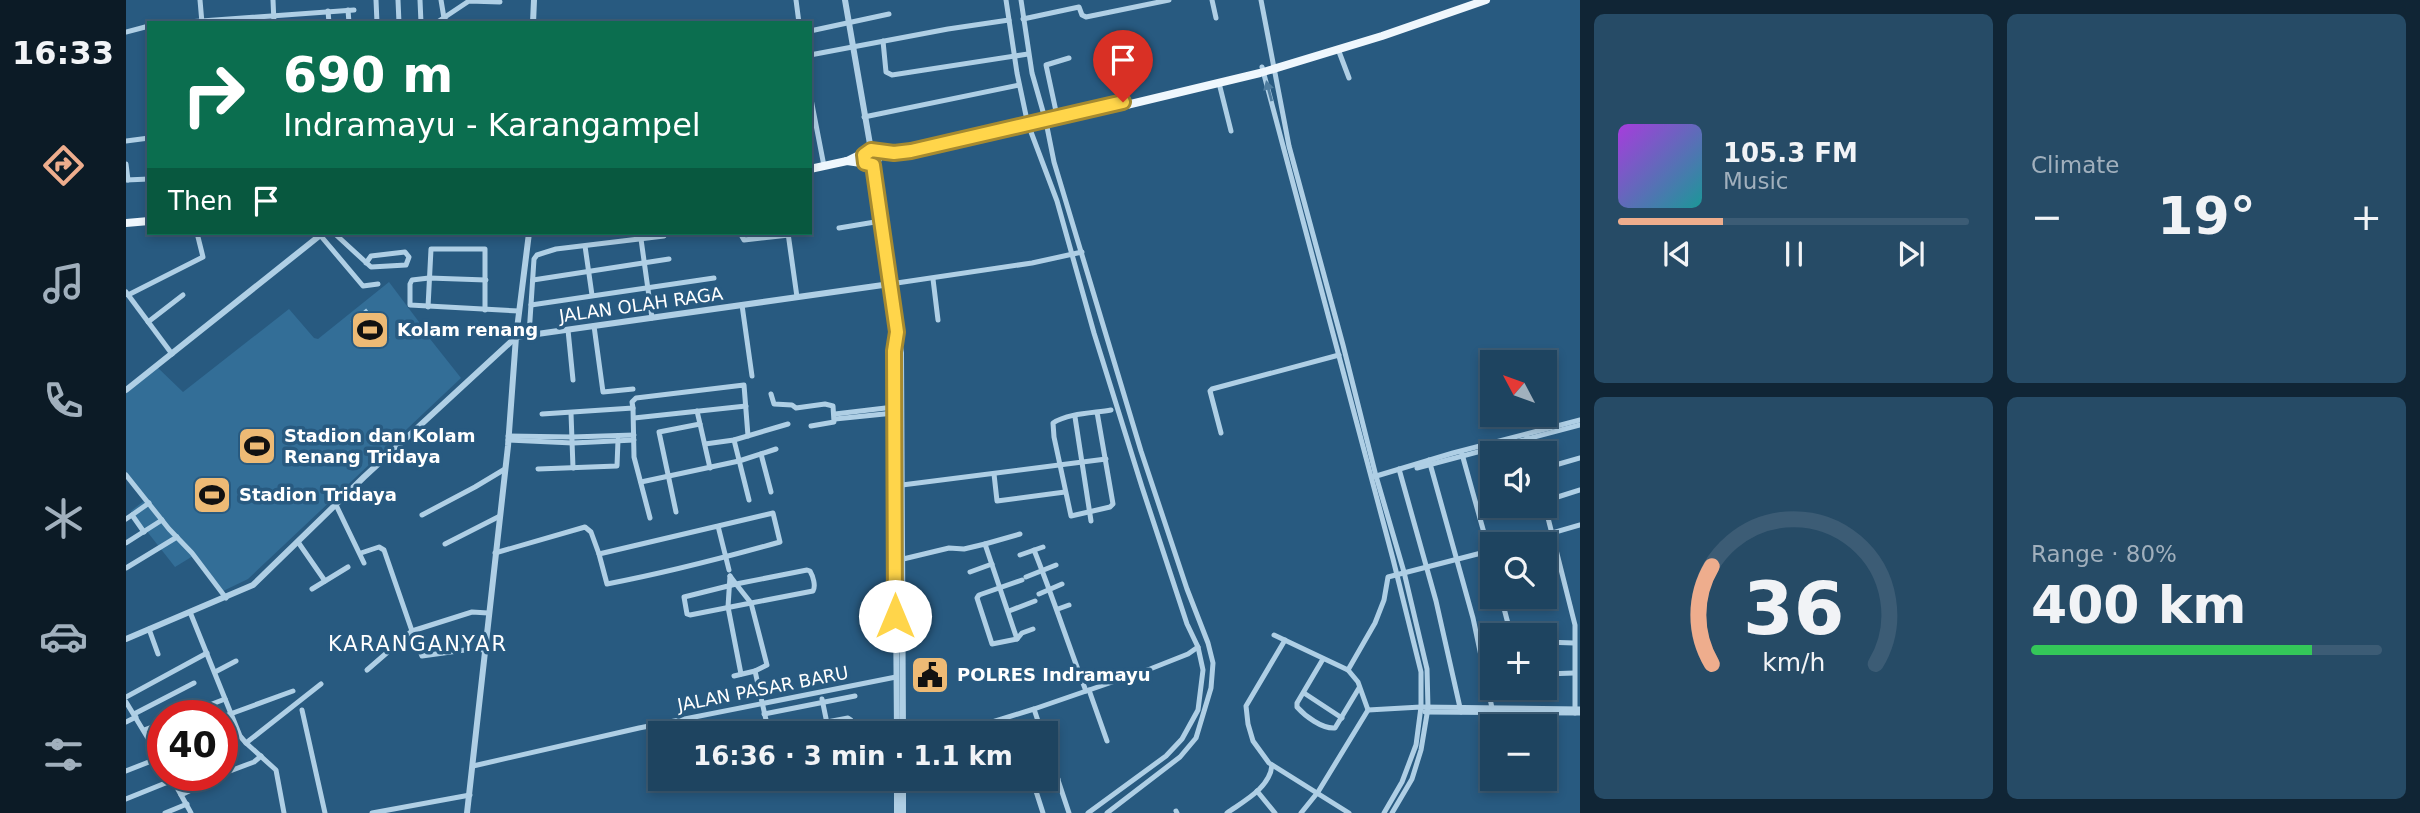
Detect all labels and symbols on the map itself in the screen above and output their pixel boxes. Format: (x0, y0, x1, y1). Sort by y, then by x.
pin (1093, 30, 1153, 102)
one-way arrow (1263, 81, 1273, 102)
street label: JALAN OLAH RAGA (557, 282, 725, 327)
sports icon: Kolam renang (349, 309, 391, 351)
place label: Kolam renang (397, 319, 538, 340)
north arrow (1480, 350, 1558, 427)
sports icon: Stadion dan Kolam Renang Tridaya (236, 425, 278, 467)
place label: Stadion dan Kolam Renang Tridaya (284, 425, 475, 467)
sports icon: Stadion Tridaya (191, 474, 233, 516)
place label: Stadion Tridaya (239, 484, 397, 505)
position arrow (858, 579, 932, 653)
district label: KARANGANYAR (328, 632, 508, 656)
public building icon: POLRES Indramayu (909, 654, 951, 696)
street label: JALAN PASAR BARU (675, 662, 850, 716)
place label: POLRES Indramayu (957, 664, 1151, 685)
speed limit sign: 40 (147, 700, 238, 791)

